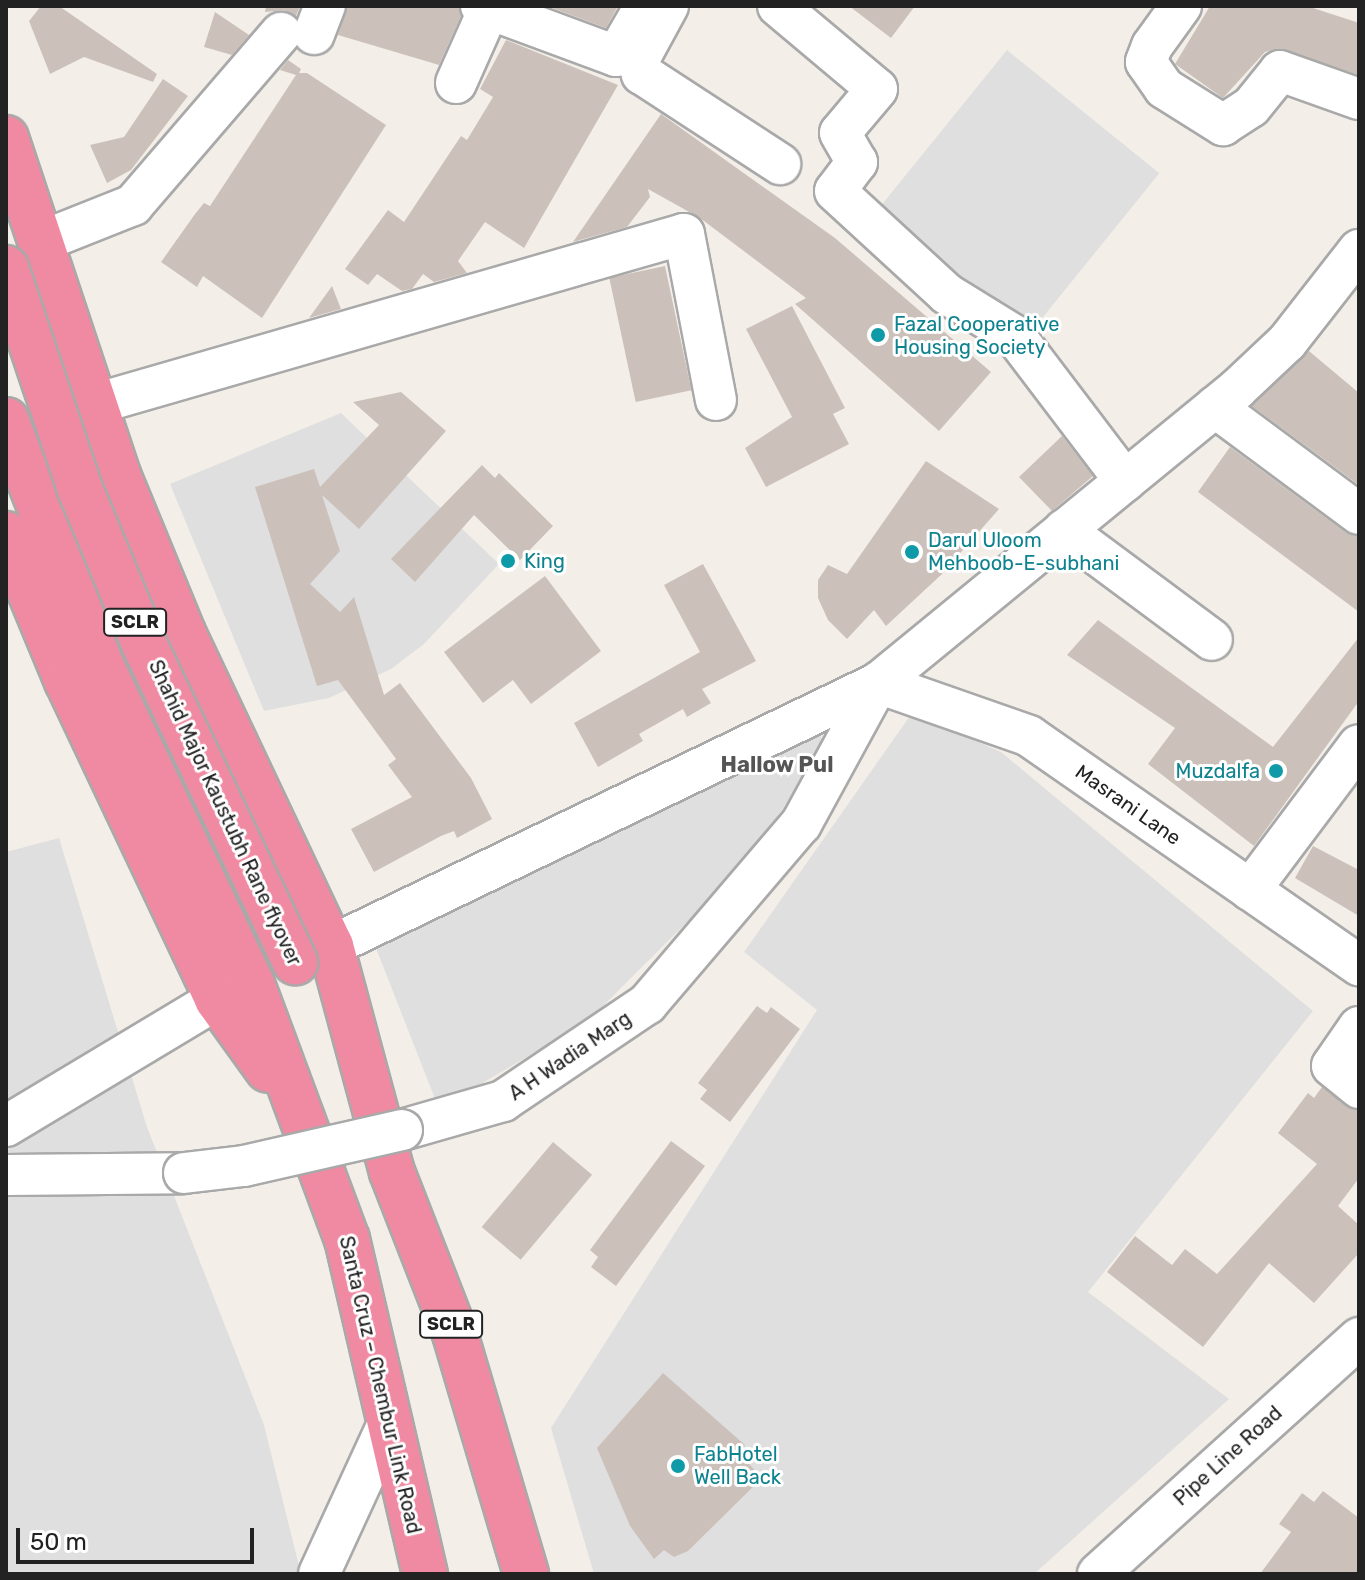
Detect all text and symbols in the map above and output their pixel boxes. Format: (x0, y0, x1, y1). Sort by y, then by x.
place label: Fazal Cooperative Housing Society (894, 312, 1059, 359)
marker: Fazal Cooperative Housing Society (869, 326, 887, 344)
place label: Darul Uloom Mehboob-E-subhani (928, 528, 1119, 575)
marker: Darul Uloom Mehboob-E-subhani (903, 543, 921, 561)
place label: King (524, 549, 565, 573)
marker: King (499, 552, 517, 570)
road number: SCLR (103, 608, 167, 636)
street label: Shahid Major Kaustubh Rane flyover (143, 656, 307, 970)
district label: Hallow Pul (720, 752, 834, 778)
place label: Muzdalfa (1176, 759, 1260, 783)
street label: Masrani Lane (1071, 760, 1185, 850)
marker: Muzdalfa (1267, 762, 1285, 780)
street label: A H Wadia Marg (504, 1006, 636, 1106)
street label: Santa Cruz – Chembur Link Road (334, 1234, 426, 1536)
road number: SCLR (419, 1310, 483, 1338)
street label: Pipe Line Road (1169, 1401, 1287, 1511)
place label: FabHotel Well Back (694, 1442, 781, 1489)
marker: FabHotel Well Back (669, 1457, 687, 1475)
scale bar (20, 1512, 258, 1562)
text: 50 m (30, 1528, 87, 1556)

